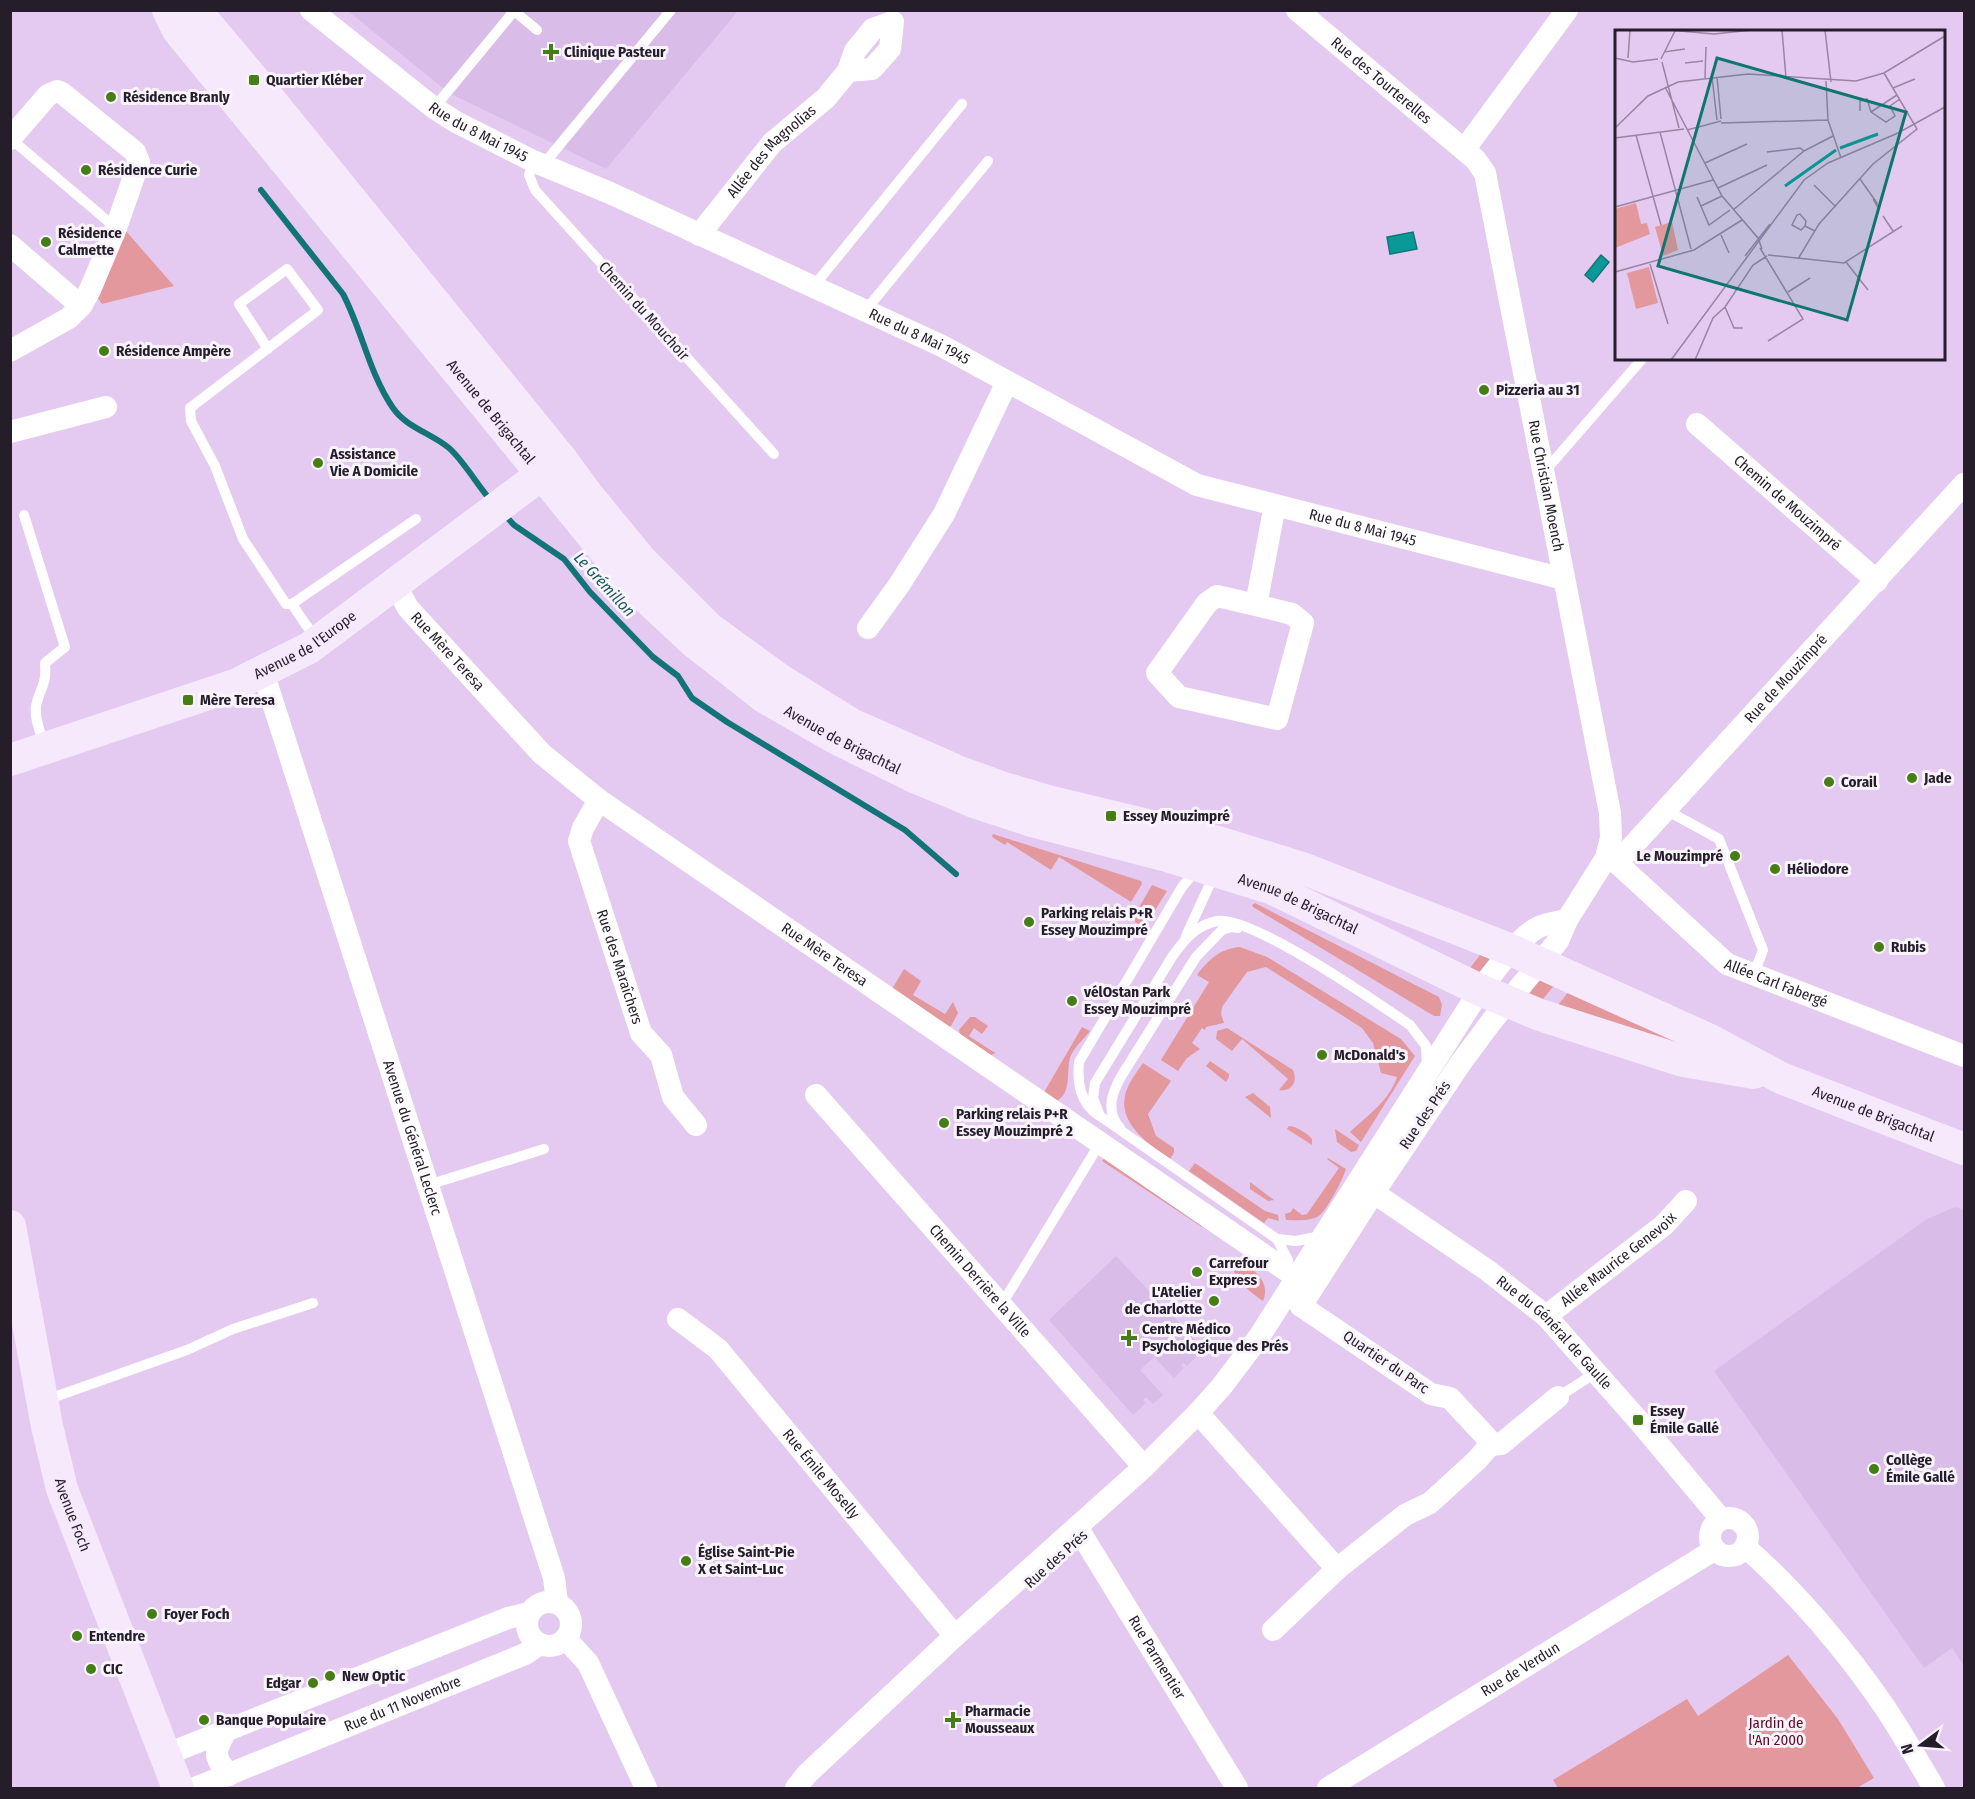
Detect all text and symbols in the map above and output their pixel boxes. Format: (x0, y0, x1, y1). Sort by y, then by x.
inset map (1615, 30, 1945, 360)
street label: Rue des Tourterelles (1327, 33, 1435, 128)
marker: Clinique Pasteur (542, 43, 560, 61)
place label: Clinique Pasteur (564, 43, 666, 61)
place label: Quartier Kléber (266, 71, 364, 89)
marker: Quartier Kléber (247, 73, 261, 87)
place label: Résidence Branly (123, 88, 231, 106)
marker: Résidence Branly (104, 90, 118, 104)
street label: Rue du 8 Mai 1945 (425, 98, 531, 166)
street label: Allée des Magnolias (723, 101, 820, 201)
place label: Résidence Curie (98, 161, 198, 179)
marker: Résidence Curie (79, 163, 93, 177)
place label: Résidence Calmette (58, 224, 122, 259)
marker: Résidence Calmette (39, 235, 53, 249)
street label: Chemin du Mouchoir (595, 258, 694, 365)
street label: Rue du 8 Mai 1945 (866, 305, 973, 368)
place label: Résidence Ampère (116, 342, 231, 360)
marker: Résidence Ampère (97, 344, 111, 358)
street label: Avenue de Brigachtal (443, 356, 539, 468)
place label: Pizzeria au 31 (1496, 381, 1580, 399)
marker: Pizzeria au 31 (1477, 383, 1491, 397)
street label: Rue Christian Moench (1524, 419, 1568, 553)
place label: Assistance Vie A Domicile (329, 445, 418, 480)
street label: Chemin de Mouzimpré (1730, 451, 1845, 555)
marker: Assistance Vie A Domicile (311, 456, 325, 470)
street label: Rue du 8 Mai 1945 (1307, 505, 1418, 550)
water label: Le Grémillon (570, 548, 639, 620)
street label: Avenue de l'Europe (251, 607, 360, 683)
street label: Rue Mère Teresa (407, 608, 488, 694)
street label: Rue de Mouzimpré (1741, 631, 1831, 727)
place label: Mère Teresa (200, 691, 276, 709)
marker: Mère Teresa (181, 693, 195, 707)
street label: Avenue de Brigachtal (781, 702, 904, 778)
place label: Jade (1923, 769, 1952, 787)
marker: Jade (1905, 771, 1919, 785)
place label: Corail (1841, 773, 1878, 791)
marker: Corail (1822, 775, 1836, 789)
place label: Essey Mouzimpré (1123, 807, 1230, 825)
marker: Essey Mouzimpré (1104, 809, 1118, 823)
place label: Le Mouzimpré (1637, 847, 1723, 865)
marker: Le Mouzimpré (1728, 849, 1742, 863)
place label: Héliodore (1787, 860, 1849, 878)
marker: Héliodore (1768, 862, 1782, 876)
street label: Avenue de Brigachtal (1236, 870, 1361, 938)
place label: Parking relais P+R Essey Mouzimpré (1041, 904, 1153, 939)
street label: Rue des Maraîchers (593, 907, 647, 1026)
marker: Parking relais P+R Essey Mouzimpré (1022, 915, 1036, 929)
street label: Rue Mère Teresa (778, 919, 871, 990)
place label: Rubis (1891, 938, 1926, 956)
marker: Rubis (1872, 940, 1886, 954)
street label: Allée Carl Fabergé (1722, 955, 1830, 1011)
place label: vélOstan Park Essey Mouzimpré (1083, 983, 1191, 1018)
marker: vélOstan Park Essey Mouzimpré (1065, 994, 1079, 1008)
place label: McDonald's (1334, 1046, 1406, 1064)
marker: McDonald's (1315, 1048, 1329, 1062)
street label: Avenue du Général Leclerc (379, 1058, 446, 1218)
street label: Rue des Prés (1396, 1077, 1454, 1153)
street label: Avenue de Brigachtal (1810, 1082, 1937, 1146)
place label: Parking relais P+R Essey Mouzimpré 2 (956, 1105, 1073, 1140)
marker: Parking relais P+R Essey Mouzimpré 2 (937, 1116, 951, 1130)
street label: Allée Maurice Genevoix (1557, 1208, 1680, 1310)
street label: Chemin Derrière la Ville (925, 1221, 1035, 1341)
place label: Carrefour Express (1209, 1254, 1269, 1289)
marker: Carrefour Express (1190, 1265, 1204, 1279)
street label: Rue du Général de Gaulle (1493, 1272, 1616, 1393)
place label: L'Atelier de Charlotte (1125, 1283, 1202, 1318)
marker: L'Atelier de Charlotte (1207, 1294, 1221, 1308)
place label: Centre Médico Psychologique des Prés (1142, 1320, 1289, 1355)
street label: Quartier du Parc (1340, 1327, 1433, 1398)
marker: Centre Médico Psychologique des Prés (1120, 1329, 1138, 1347)
place label: Essey Émile Gallé (1650, 1402, 1719, 1437)
marker: Essey Émile Gallé (1631, 1413, 1645, 1427)
street label: Rue Émile Moselly (779, 1425, 864, 1523)
place label: Collège Émile Gallé (1886, 1451, 1955, 1486)
marker: Collège Émile Gallé (1867, 1462, 1881, 1476)
street label: Avenue Foch (51, 1477, 94, 1554)
street label: Rue des Prés (1021, 1526, 1091, 1592)
place label: Église Saint-Pie X et Saint-Luc (697, 1543, 795, 1578)
marker: Église Saint-Pie X et Saint-Luc (679, 1554, 693, 1568)
place label: Foyer Foch (164, 1605, 230, 1623)
marker: Foyer Foch (145, 1607, 159, 1621)
street label: Rue Parmentier (1124, 1612, 1190, 1703)
place label: Entendre (89, 1627, 146, 1645)
marker: Entendre (70, 1629, 84, 1643)
street label: Rue de Verdun (1478, 1638, 1563, 1700)
place label: CIC (103, 1660, 123, 1678)
marker: CIC (84, 1662, 98, 1676)
place label: New Optic (342, 1667, 406, 1685)
marker: New Optic (323, 1669, 337, 1683)
street label: Rue du 11 Novembre (342, 1672, 463, 1735)
place label: Edgar (266, 1674, 302, 1692)
marker: Edgar (306, 1676, 320, 1690)
place label: Pharmacie Mousseaux (965, 1702, 1035, 1737)
place label: Banque Populaire (216, 1711, 326, 1729)
marker: Banque Populaire (197, 1713, 211, 1727)
marker: Pharmacie Mousseaux (946, 1713, 960, 1727)
park label: Jardin de l'An 2000 (1748, 1714, 1804, 1749)
north arrow (1891, 1715, 1951, 1775)
text: N (1897, 1742, 1918, 1756)

